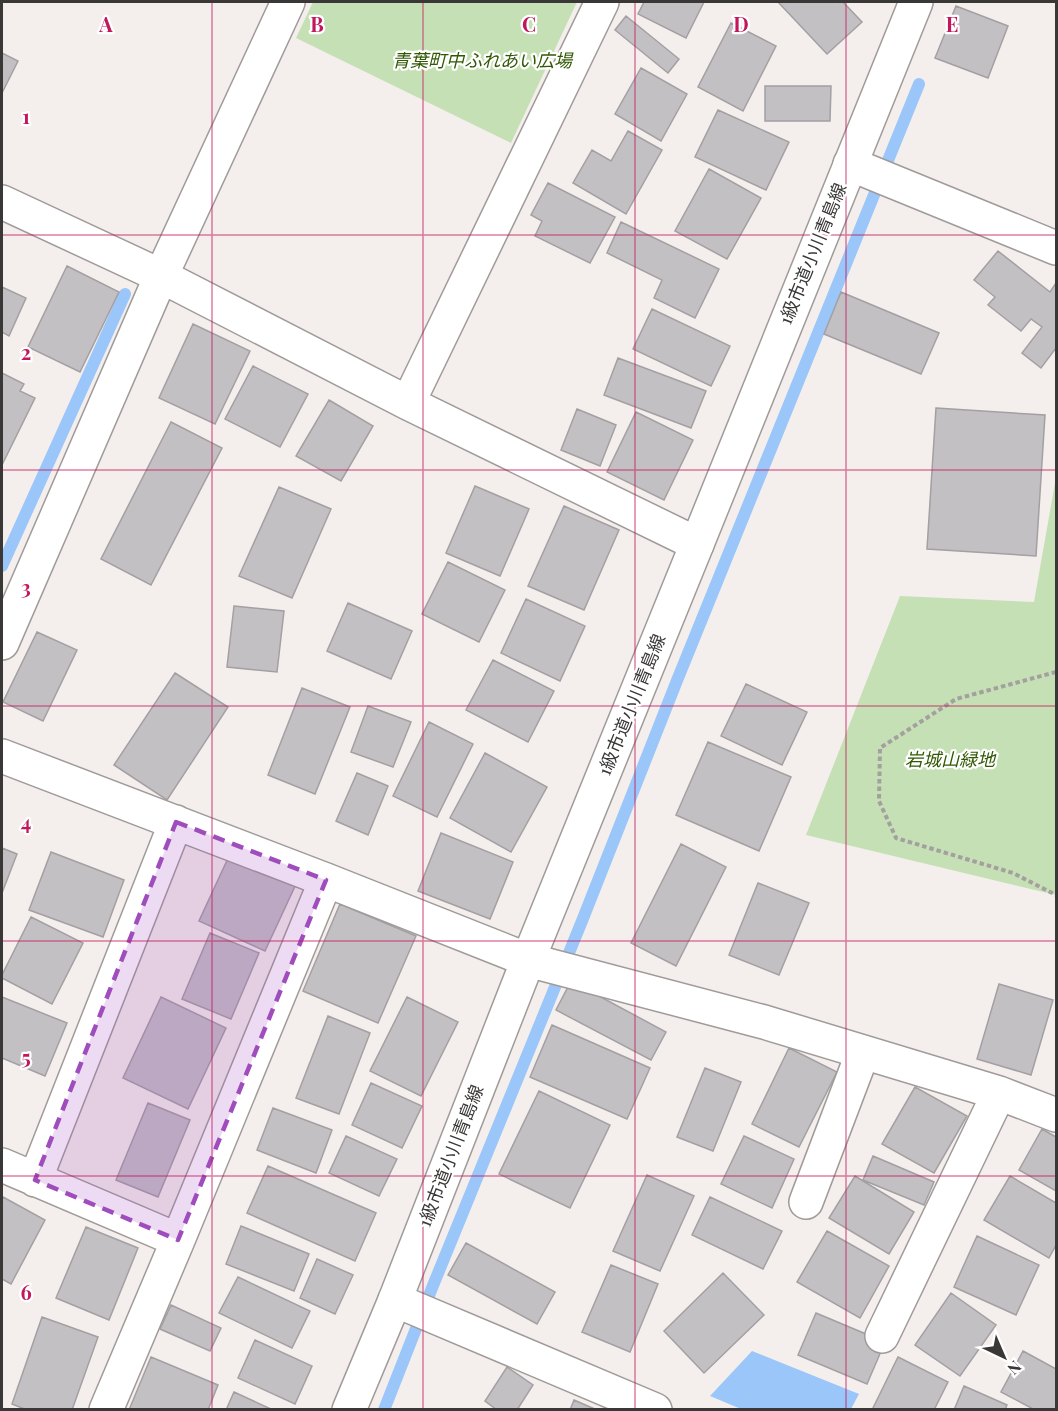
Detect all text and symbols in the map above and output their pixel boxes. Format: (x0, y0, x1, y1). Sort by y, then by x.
text: A (98, 10, 113, 37)
text: B (310, 10, 324, 37)
text: C (522, 10, 536, 37)
text: D (733, 10, 749, 37)
text: E (946, 10, 958, 37)
park label: 青葉町中ふれあい広場 (392, 48, 574, 72)
text: 1 (22, 102, 30, 129)
street label: 1級市道小川青島線 (773, 179, 851, 328)
text: 2 (21, 338, 31, 365)
text: 3 (21, 573, 31, 600)
street label: 1級市道小川青島線 (592, 630, 670, 779)
park label: 岩城山緑地 (905, 747, 997, 771)
text: 4 (21, 808, 31, 835)
text: 5 (21, 1043, 31, 1070)
street label: 1級市道小川青島線 (412, 1081, 488, 1230)
text: 6 (20, 1278, 32, 1305)
north arrow (974, 1327, 1034, 1387)
text: N (1003, 1357, 1026, 1380)

